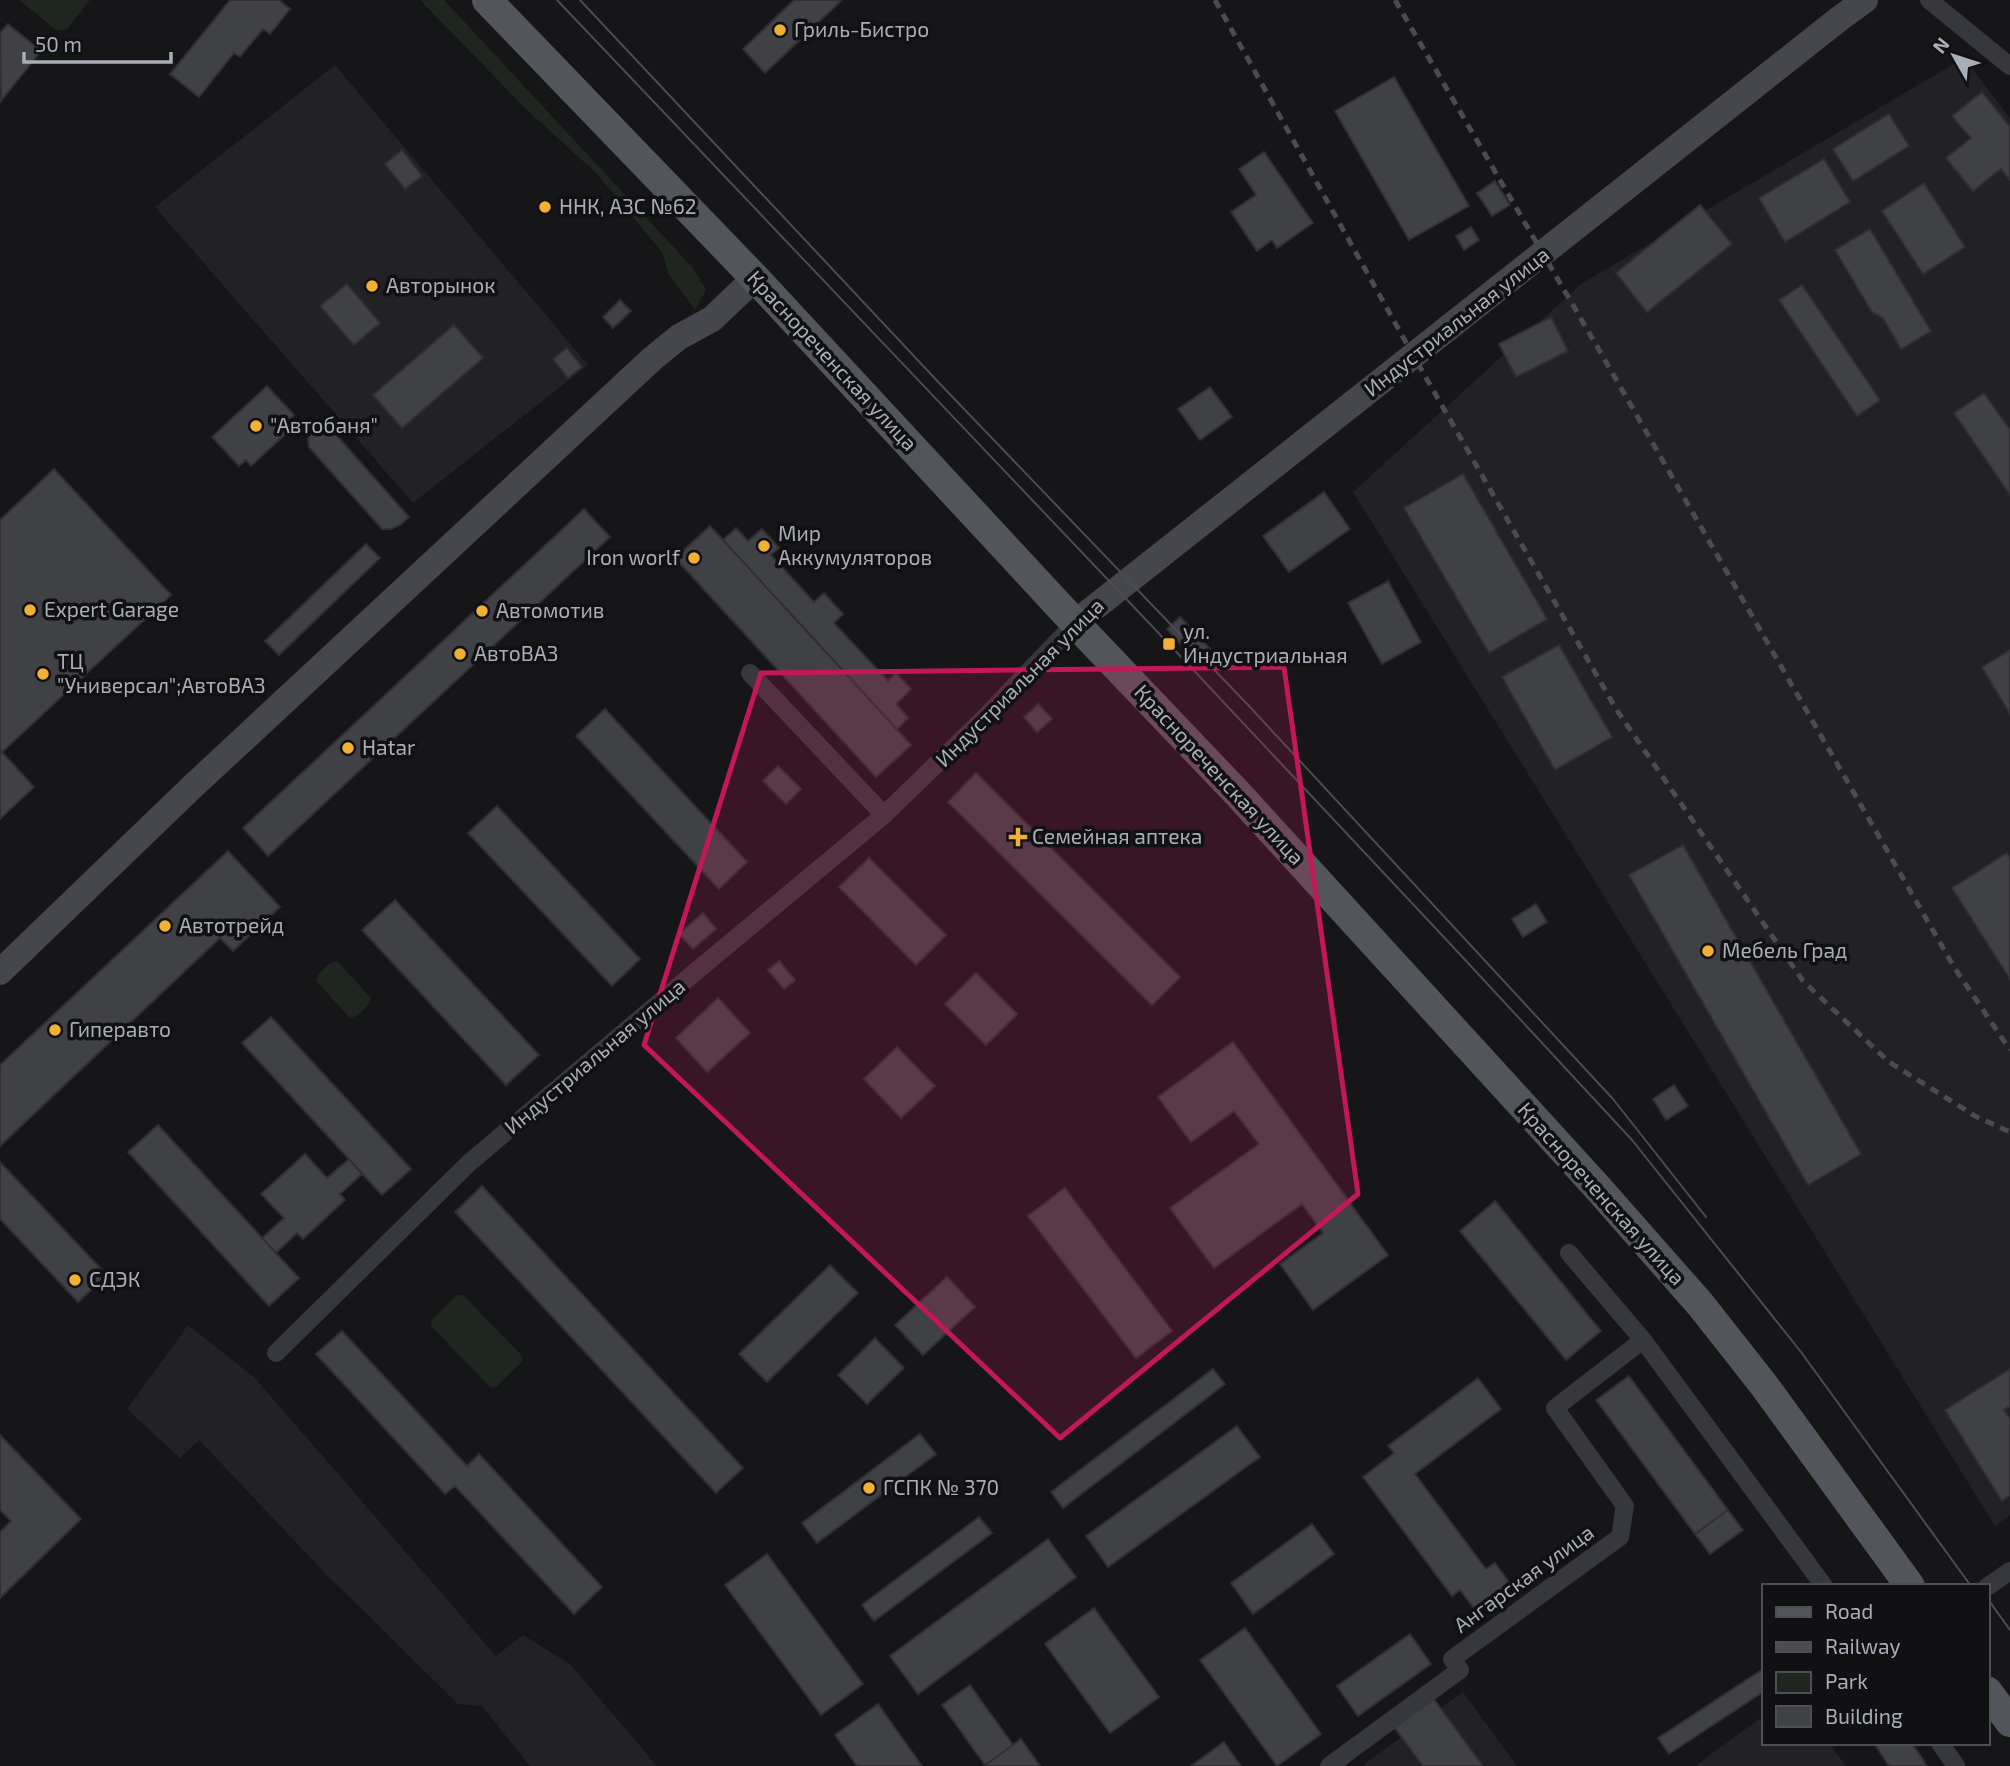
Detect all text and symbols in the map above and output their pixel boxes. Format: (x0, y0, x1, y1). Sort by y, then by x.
place label: Гриль-Бистро (794, 16, 929, 41)
scale bar (24, 21, 172, 65)
north arrow (1919, 21, 1989, 91)
marker: Гриль-Бистро (772, 22, 788, 38)
text: 50 m (35, 31, 82, 56)
text: N (1927, 32, 1954, 58)
place label: ННК, АЗС №62 (559, 193, 697, 218)
marker: ННК, АЗС №62 (537, 199, 553, 215)
street label: Индустриальная улица (1359, 241, 1554, 402)
street label: Краснореченская улица (742, 265, 923, 456)
place label: Авторынок (386, 272, 496, 297)
marker: Авторынок (364, 278, 380, 294)
place label: "Автобаня" (270, 412, 378, 437)
marker: "Автобаня" (248, 418, 264, 434)
place label: Мир Аккумуляторов (778, 520, 932, 570)
marker: Мир Аккумуляторов (756, 538, 772, 554)
place label: Iron worlf (586, 544, 681, 569)
marker: Iron worlf (686, 550, 702, 566)
street label: Индустриальная улица (930, 593, 1109, 772)
place label: Expert Garage (44, 596, 179, 621)
place label: Автомотив (496, 597, 604, 622)
marker: Expert Garage (22, 602, 38, 618)
marker: Автомотив (474, 603, 490, 619)
place label: ул. Индустриальная (1183, 618, 1348, 668)
marker: ул. Индустриальная (1161, 636, 1177, 652)
place label: АвтоВАЗ (474, 640, 558, 665)
marker: АвтоВАЗ (452, 646, 468, 662)
place label: ТЦ "Универсал";АвтоВАЗ (57, 648, 266, 697)
marker: ТЦ "Универсал";АвтоВАЗ (35, 666, 51, 682)
street label: Краснореченская улица (1129, 679, 1310, 870)
place label: Hatar (362, 734, 416, 759)
marker: Hatar (340, 740, 356, 756)
place label: Семейная аптека (1032, 823, 1202, 848)
marker: Семейная аптека (1010, 829, 1026, 845)
place label: Автотрейд (179, 912, 284, 937)
marker: Автотрейд (157, 918, 173, 934)
place label: Мебель Град (1722, 937, 1847, 962)
marker: Мебель Град (1700, 943, 1716, 959)
street label: Индустриальная улица (499, 973, 690, 1139)
place label: Гиперавто (69, 1016, 171, 1041)
marker: Гиперавто (47, 1022, 63, 1038)
street label: Краснореченская улица (1513, 1096, 1691, 1290)
place label: СДЭК (89, 1266, 140, 1291)
marker: СДЭК (67, 1272, 83, 1288)
place label: ГСПК № 370 (883, 1474, 999, 1499)
marker: ГСПК № 370 (861, 1480, 877, 1496)
street label: Ангарская улица (1448, 1519, 1599, 1638)
legend (1762, 1584, 1989, 1745)
text: Road (1825, 1598, 1873, 1623)
text: Railway (1825, 1633, 1901, 1658)
text: Park (1825, 1668, 1868, 1693)
text: Building (1825, 1703, 1903, 1728)

